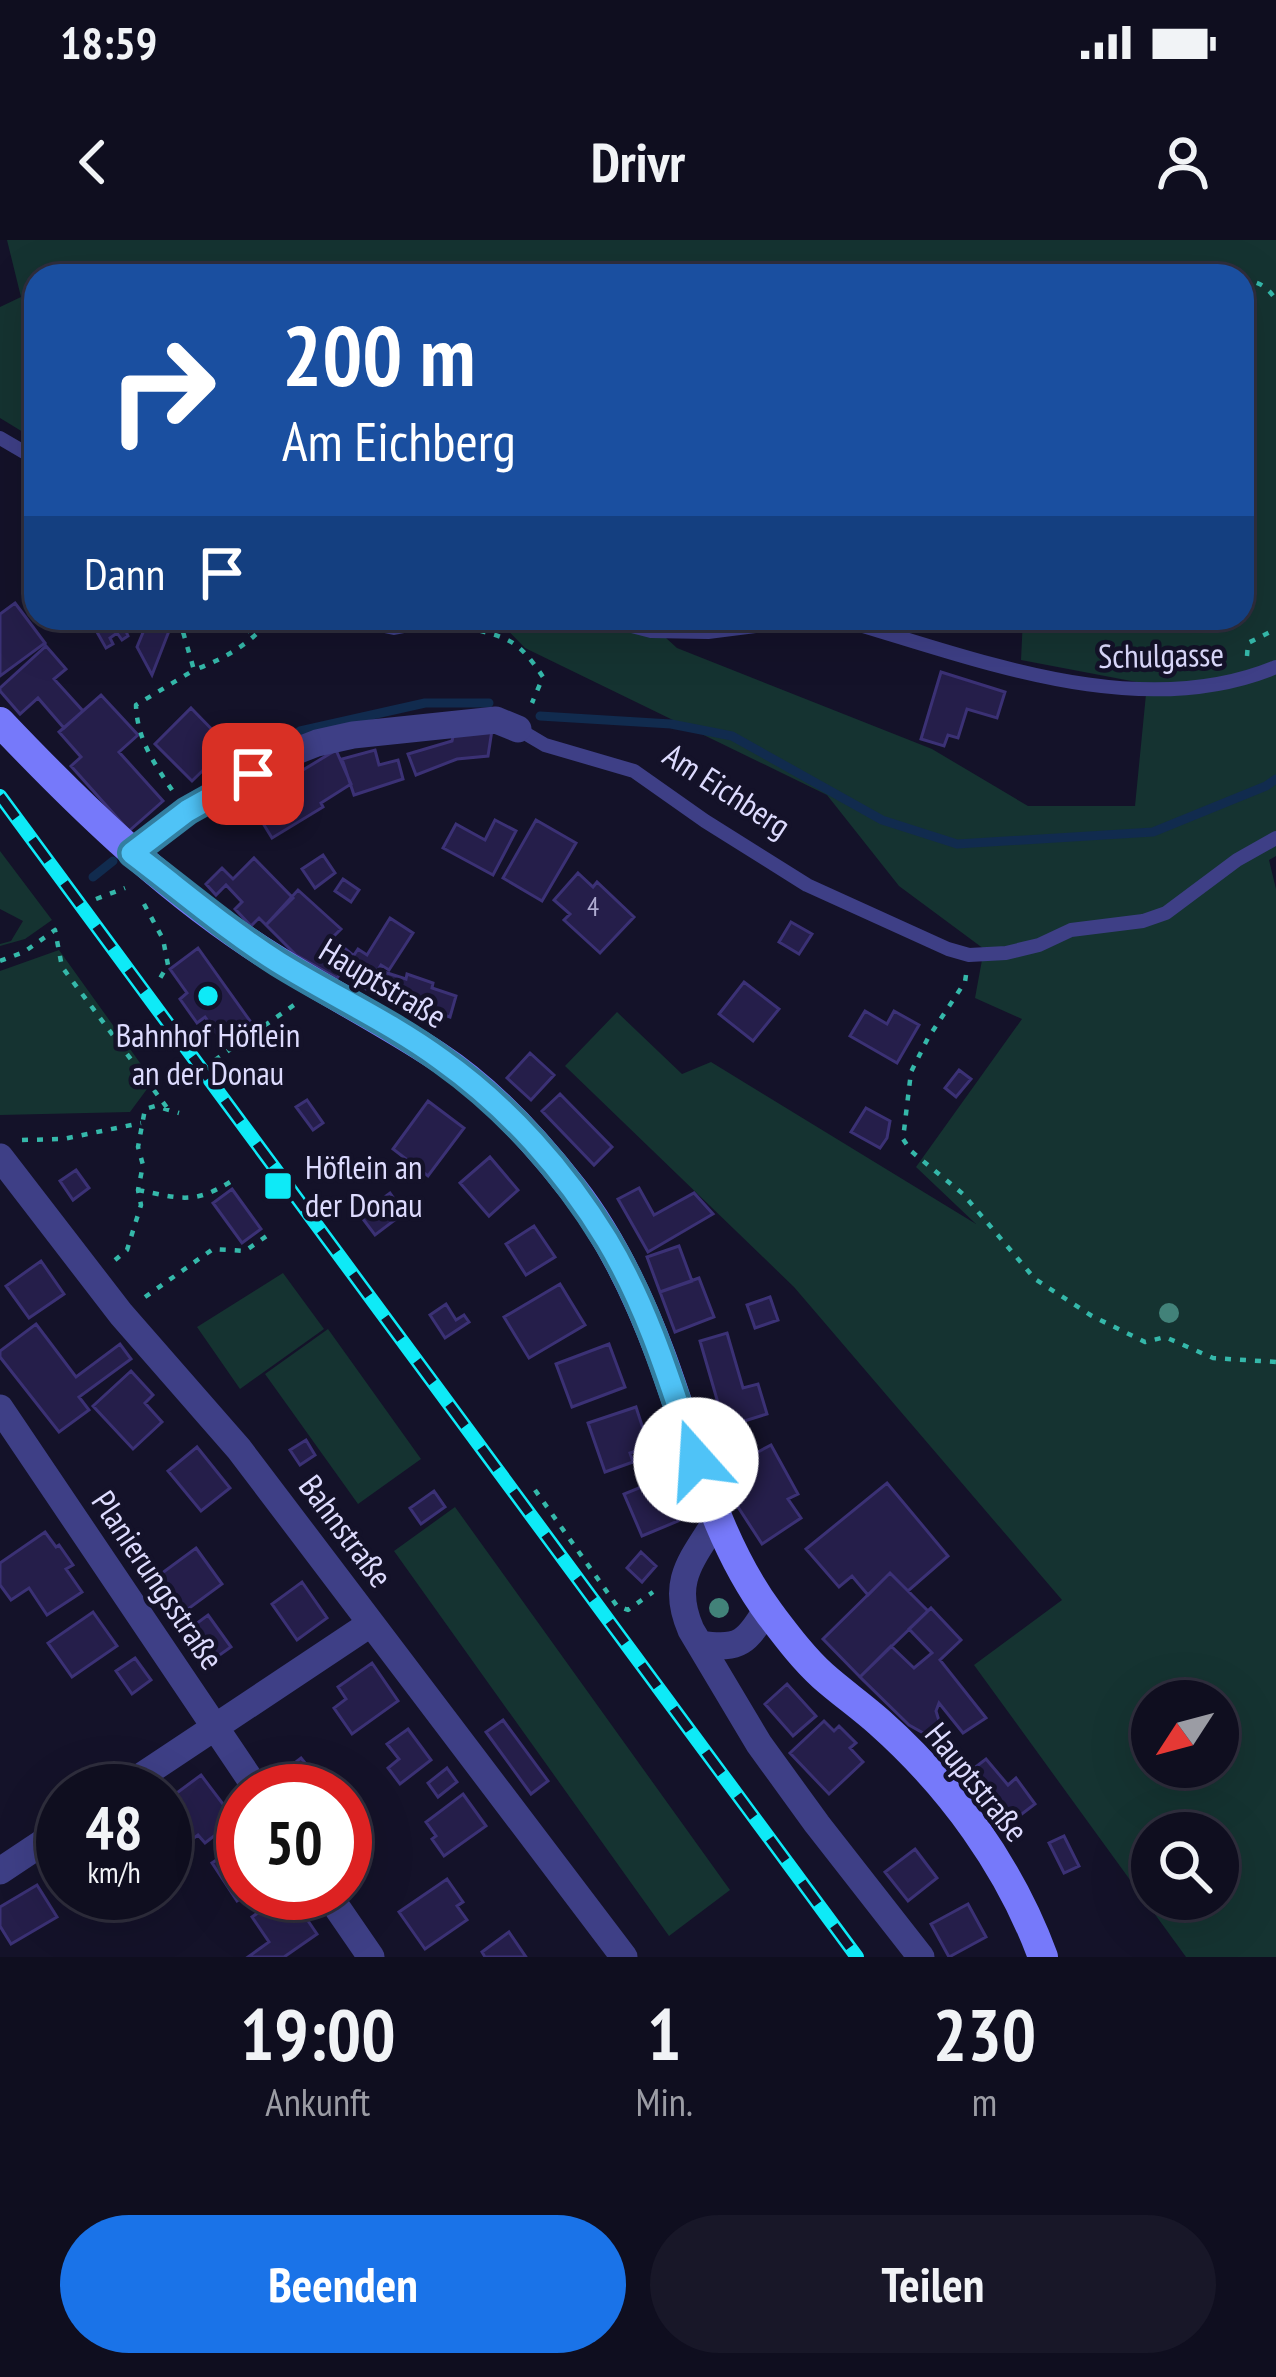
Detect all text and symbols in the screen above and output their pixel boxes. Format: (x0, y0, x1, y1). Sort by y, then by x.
text: 18:59 (60, 13, 157, 71)
text: Drivr (591, 127, 685, 197)
icon: back (60, 129, 126, 195)
icon: person (1150, 129, 1216, 195)
text: 200 m (282, 300, 475, 409)
icon: right (84, 312, 240, 468)
text: Am Eichberg (282, 406, 516, 476)
icon: arrive (189, 540, 255, 606)
text: Dann (84, 544, 165, 602)
street label: Schulgasse (1098, 632, 1224, 677)
pin (202, 723, 304, 825)
street label: Am Eichberg (656, 733, 799, 847)
icon: arrive (220, 741, 286, 807)
house number: 4 (587, 889, 599, 923)
street label: Hauptstraße (312, 928, 455, 1037)
marker: Bahnhof Höflein an der Donau (195, 983, 221, 1009)
place label: Bahnhof Höflein an der Donau (116, 1013, 300, 1094)
place label: Höflein an der Donau (305, 1145, 423, 1226)
marker: Höflein an der Donau (262, 1170, 294, 1202)
position arrow (633, 1397, 759, 1523)
street label: Bahnstraße (290, 1466, 403, 1596)
street label: Planierungsstraße (83, 1482, 234, 1677)
north arrow (1131, 1680, 1239, 1788)
map controls (1131, 1680, 1239, 1920)
street label: Hauptstraße (916, 1713, 1038, 1850)
speed limit sign: 50 (216, 1764, 372, 1920)
text: 48 (85, 1788, 143, 1866)
button: search (1131, 1812, 1239, 1920)
text: km/h (87, 1852, 141, 1891)
text: 19:00 (240, 1987, 396, 2080)
text: 1 (647, 1987, 681, 2080)
text: 230 (933, 1987, 1036, 2080)
text: Ankunft (265, 2076, 370, 2127)
text: Min. (636, 2076, 693, 2127)
text: m (972, 2076, 997, 2127)
button: Beenden (60, 2215, 626, 2353)
button: Teilen (650, 2215, 1216, 2353)

